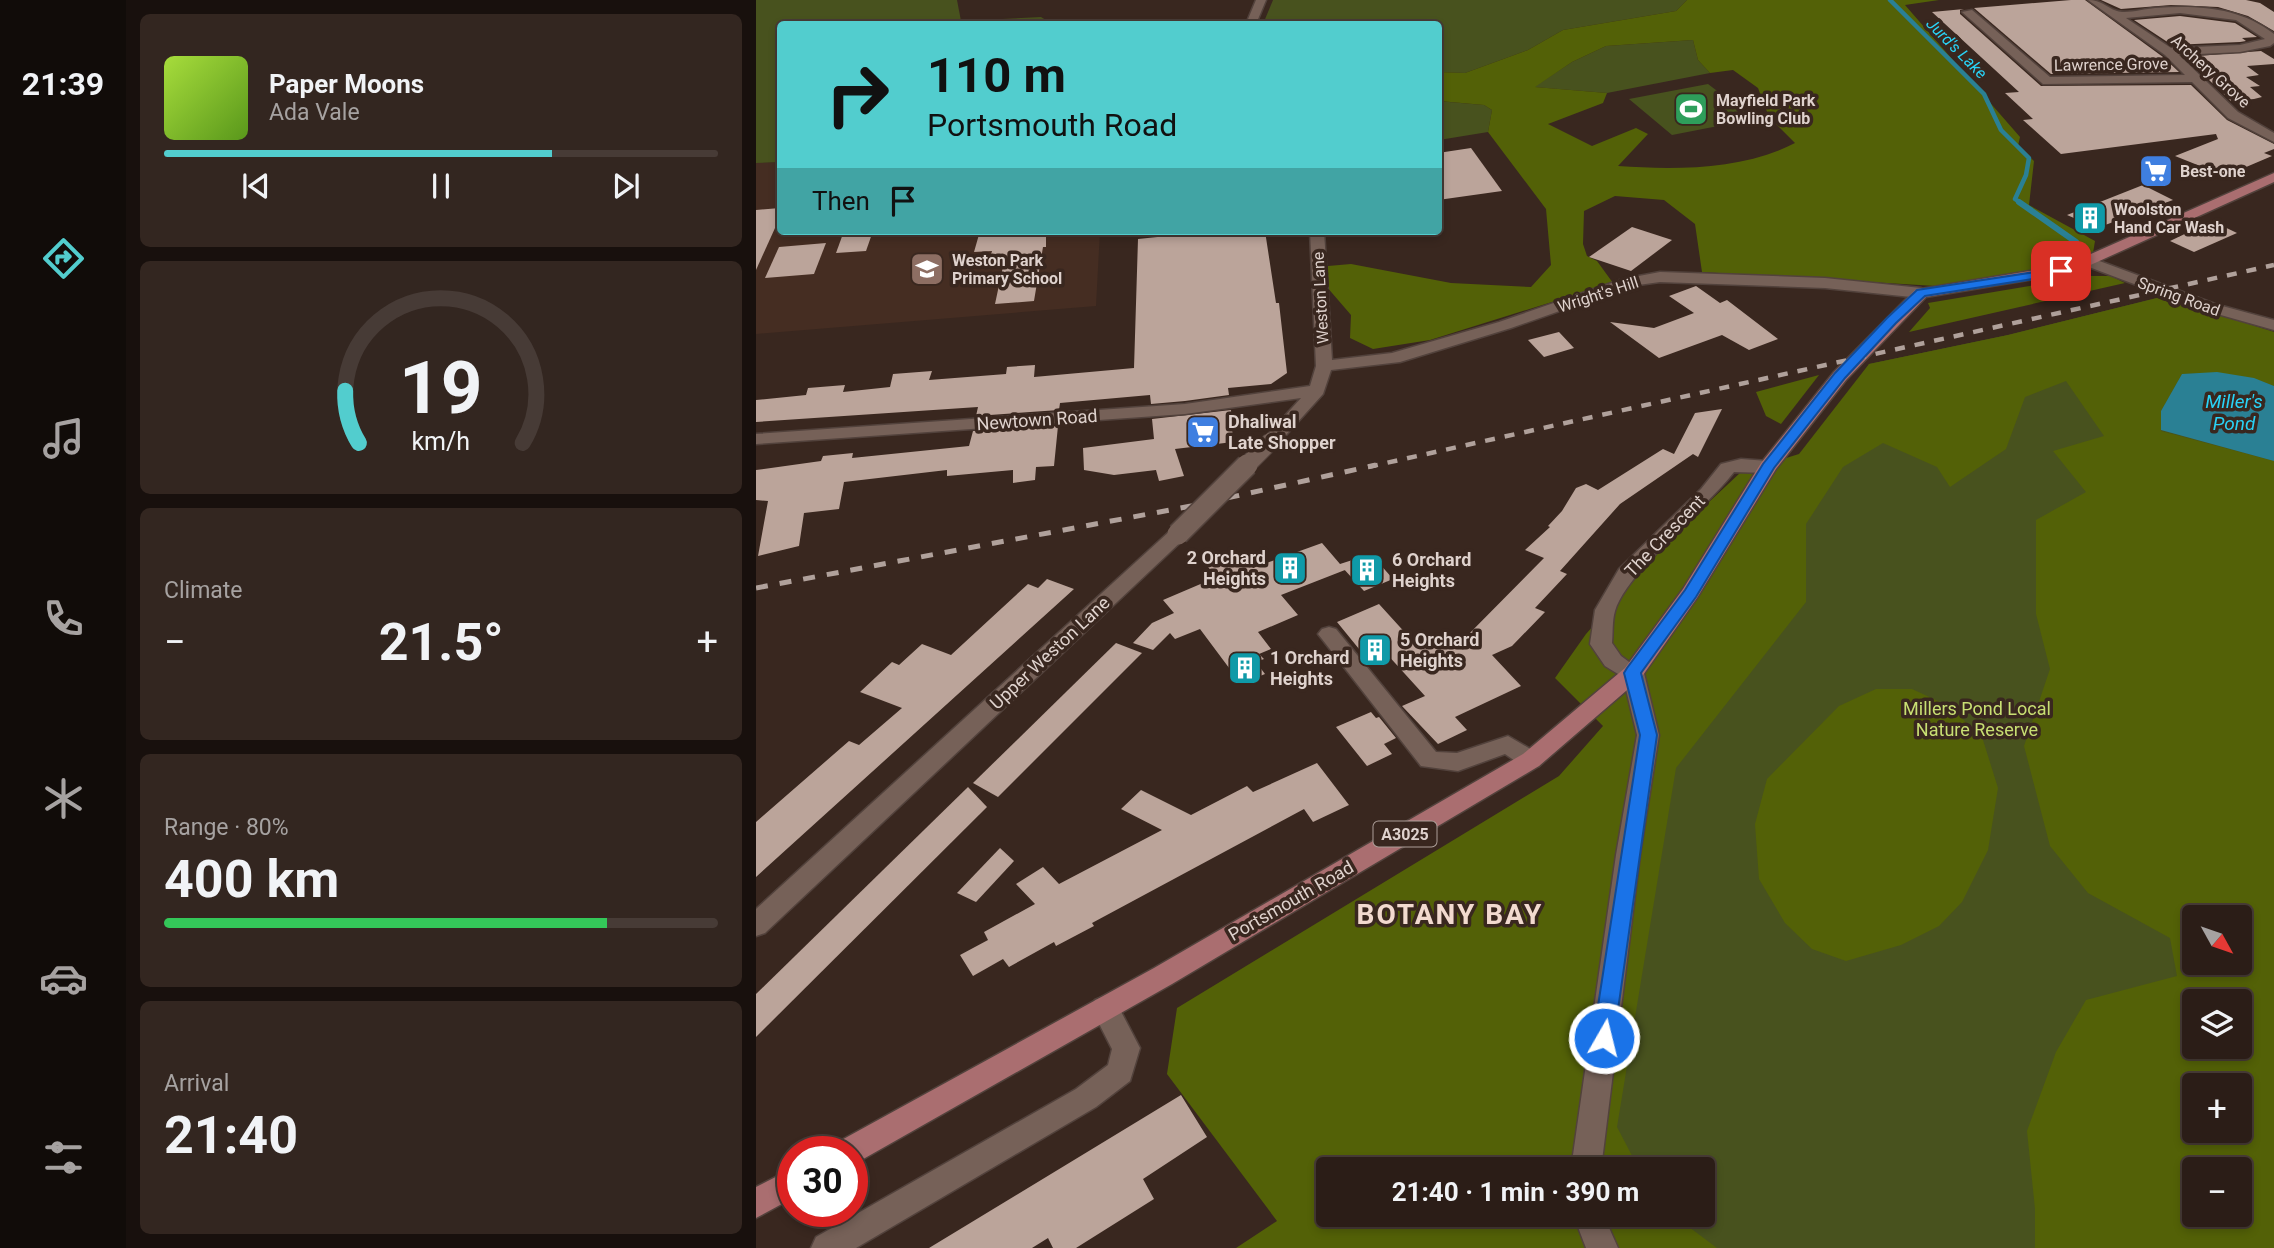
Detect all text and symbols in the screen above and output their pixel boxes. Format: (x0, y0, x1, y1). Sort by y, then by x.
water label: Jurd's Lake (1922, 14, 1991, 83)
street label: Archery Grove (2167, 31, 2254, 112)
text: 110 m (927, 47, 1066, 104)
icon: right (812, 49, 903, 140)
street label: Lawrence Grove (2054, 54, 2168, 75)
text: 21:39 (22, 65, 104, 103)
text: Paper Moons (269, 69, 424, 99)
sports icon: Mayfield Park Bowling Club (1672, 90, 1710, 128)
place label: Mayfield Park Bowling Club (1716, 91, 1816, 128)
text: Ada Vale (269, 99, 360, 126)
text: Portsmouth Road (927, 106, 1177, 144)
supermarket icon: Best-one (2137, 152, 2175, 190)
place label: Best-one (2180, 162, 2246, 181)
icon: previous (237, 167, 275, 205)
icon: pause (422, 167, 460, 205)
icon: next (607, 167, 645, 205)
icon: arrive (884, 182, 922, 220)
text: Then (812, 186, 870, 216)
building icon: Woolston Hand Car Wash (2071, 199, 2109, 237)
place label: Woolston Hand Car Wash (2114, 200, 2224, 237)
icon: directions (39, 234, 88, 283)
pin (2031, 241, 2091, 301)
school or university icon: Weston Park Primary School (908, 250, 946, 288)
place label: Weston Park Primary School (952, 251, 1062, 288)
street label: Weston Lane (1309, 251, 1332, 345)
icon: arrive (2042, 252, 2080, 290)
street label: Wright's Hill (1555, 272, 1641, 316)
street label: Spring Road (2135, 273, 2223, 320)
text: 19 (399, 346, 483, 432)
water label: Miller's Pond (2205, 390, 2263, 435)
street label: Newtown Road (976, 405, 1098, 434)
place label: Dhaliwal Late Shopper (1228, 411, 1336, 453)
supermarket icon: Dhaliwal Late Shopper (1184, 413, 1222, 451)
icon: music (39, 414, 88, 463)
text: km/h (412, 427, 470, 456)
street label: The Crescent (1620, 490, 1709, 581)
place label: 2 Orchard Heights (1187, 547, 1266, 589)
building icon: 2 Orchard Heights (1271, 549, 1309, 587)
place label: 6 Orchard Heights (1392, 549, 1471, 591)
building icon: 6 Orchard Heights (1348, 551, 1386, 589)
text: Climate (164, 577, 243, 604)
street label: Upper Weston Lane (985, 592, 1114, 713)
icon: phone (39, 594, 88, 643)
text: 21.5° (379, 612, 504, 673)
text: − (164, 620, 186, 664)
text: + (696, 620, 718, 664)
place label: 5 Orchard Heights (1400, 629, 1479, 671)
building icon: 5 Orchard Heights (1356, 631, 1394, 669)
place label: 1 Orchard Heights (1270, 647, 1349, 689)
building icon: 1 Orchard Heights (1226, 649, 1264, 687)
park label: Millers Pond Local Nature Reserve (1903, 698, 2051, 740)
icon: climate (39, 774, 88, 823)
text: Range · 80% (164, 814, 289, 841)
road number: A3025 (1374, 821, 1436, 846)
text: 400 km (164, 849, 339, 910)
street label: Portsmouth Road (1225, 856, 1357, 945)
district label: BOTANY BAY (1357, 898, 1543, 931)
north arrow (2182, 905, 2252, 975)
map controls (2182, 905, 2252, 1227)
icon: car (39, 954, 88, 1003)
button: layers (2182, 989, 2252, 1059)
position arrow (1567, 1001, 1641, 1075)
text: Arrival (164, 1070, 229, 1097)
button: + (2182, 1073, 2252, 1143)
text: 21:40 (164, 1105, 298, 1166)
icon: filters (39, 1133, 88, 1182)
speed limit sign: 30 (777, 1136, 868, 1227)
button: − (2182, 1157, 2252, 1227)
text: 21:40 · 1 min · 390 m (1392, 1177, 1639, 1207)

